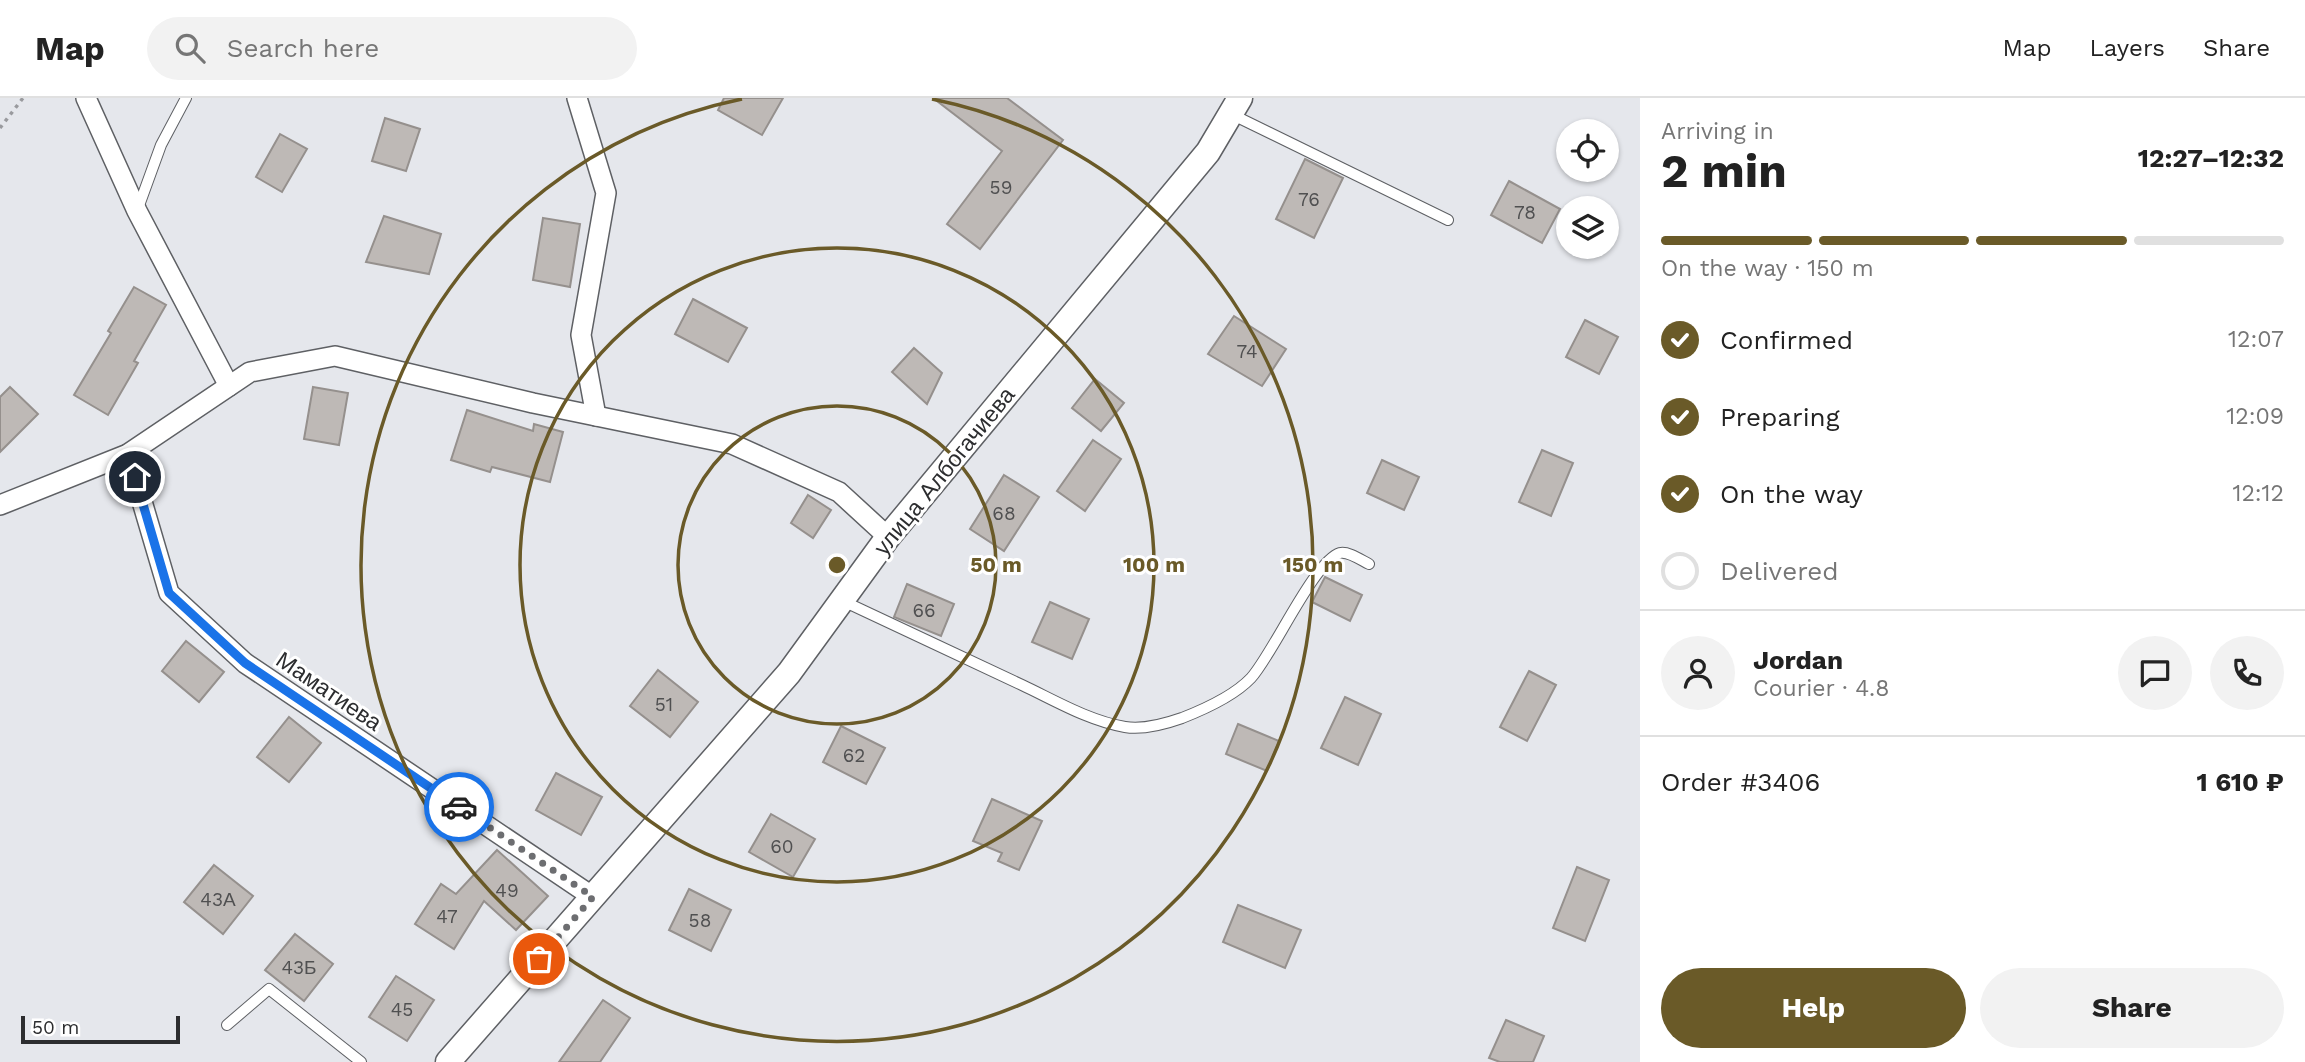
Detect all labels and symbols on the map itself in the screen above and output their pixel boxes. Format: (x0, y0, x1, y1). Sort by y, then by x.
house number: 59 (990, 176, 1012, 199)
house number: 76 (1298, 188, 1320, 211)
house number: 78 (1514, 201, 1536, 224)
house number: 74 (1237, 340, 1258, 363)
street label: улица Албогачиева (868, 382, 1021, 561)
pin (105, 447, 165, 507)
house number: 68 (992, 502, 1016, 525)
text: 50 m (970, 552, 1022, 577)
text: 100 m (1123, 552, 1185, 577)
text: 150 m (1283, 552, 1343, 577)
centre of rings (825, 553, 849, 577)
house number: 66 (912, 599, 936, 622)
street label: Маматиева (271, 646, 387, 737)
house number: 51 (655, 693, 673, 716)
house number: 62 (843, 744, 865, 767)
courier (424, 772, 494, 842)
house number: 60 (770, 835, 794, 858)
house number: 49 (495, 879, 519, 902)
house number: 43А (200, 888, 236, 911)
house number: 47 (436, 905, 458, 928)
house number: 58 (689, 909, 711, 932)
pin (509, 929, 569, 989)
house number: 43Б (281, 956, 317, 979)
house number: 45 (391, 998, 413, 1021)
scale bar (21, 1013, 180, 1045)

